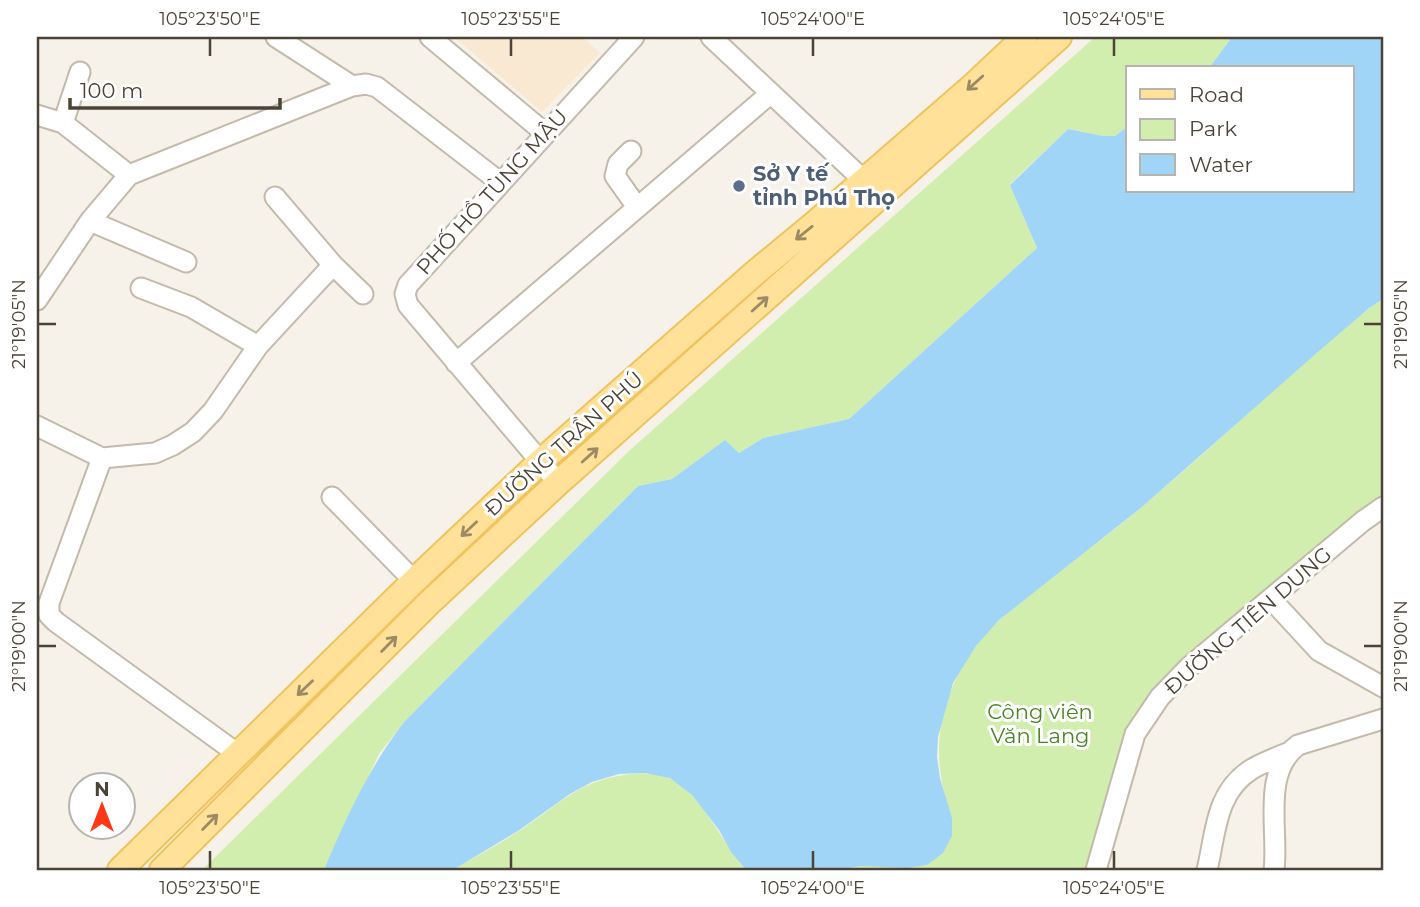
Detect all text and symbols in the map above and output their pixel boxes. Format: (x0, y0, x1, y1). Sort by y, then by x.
text: 105°23'50"E (159, 8, 261, 30)
text: 105°23'55"E (461, 8, 561, 30)
text: 105°24'00"E (761, 8, 865, 30)
text: 105°24'05"E (1063, 8, 1165, 30)
scale bar (70, 66, 280, 110)
legend (1126, 66, 1354, 192)
one-way arrow (967, 75, 985, 91)
text: 100 m (80, 78, 143, 103)
text: Road (1189, 82, 1244, 107)
street label: PHỐ HỒ TÙNG MẬU (411, 104, 572, 280)
text: Park (1189, 116, 1237, 141)
text: Water (1189, 152, 1253, 177)
place label: Sở Y tế tỉnh Phú Thọ (753, 161, 895, 210)
marker: Sở Y tế tỉnh Phú Thọ (731, 178, 747, 194)
one-way arrow (795, 225, 813, 240)
text: 21°19'05"N (8, 279, 30, 369)
text: 21°19'05"N (1390, 279, 1412, 369)
one-way arrow (751, 296, 769, 312)
street label: ĐƯỜNG TRẦN PHÚ (479, 366, 648, 521)
one-way arrow (581, 446, 598, 463)
one-way arrow (460, 521, 477, 538)
street label: ĐƯỜNG TIÊN DUNG (1159, 541, 1336, 700)
text: 21°19'00"N (8, 600, 30, 692)
text: 21°19'00"N (1390, 600, 1412, 692)
one-way arrow (380, 636, 397, 653)
one-way arrow (297, 679, 314, 696)
park label: Công viên Văn Lang (987, 699, 1093, 748)
north arrow (66, 771, 136, 841)
text: N (94, 778, 110, 801)
one-way arrow (202, 814, 219, 831)
text: 105°23'50"E (159, 877, 261, 899)
text: 105°23'55"E (461, 877, 561, 899)
text: 105°24'00"E (761, 877, 865, 899)
text: 105°24'05"E (1063, 877, 1165, 899)

